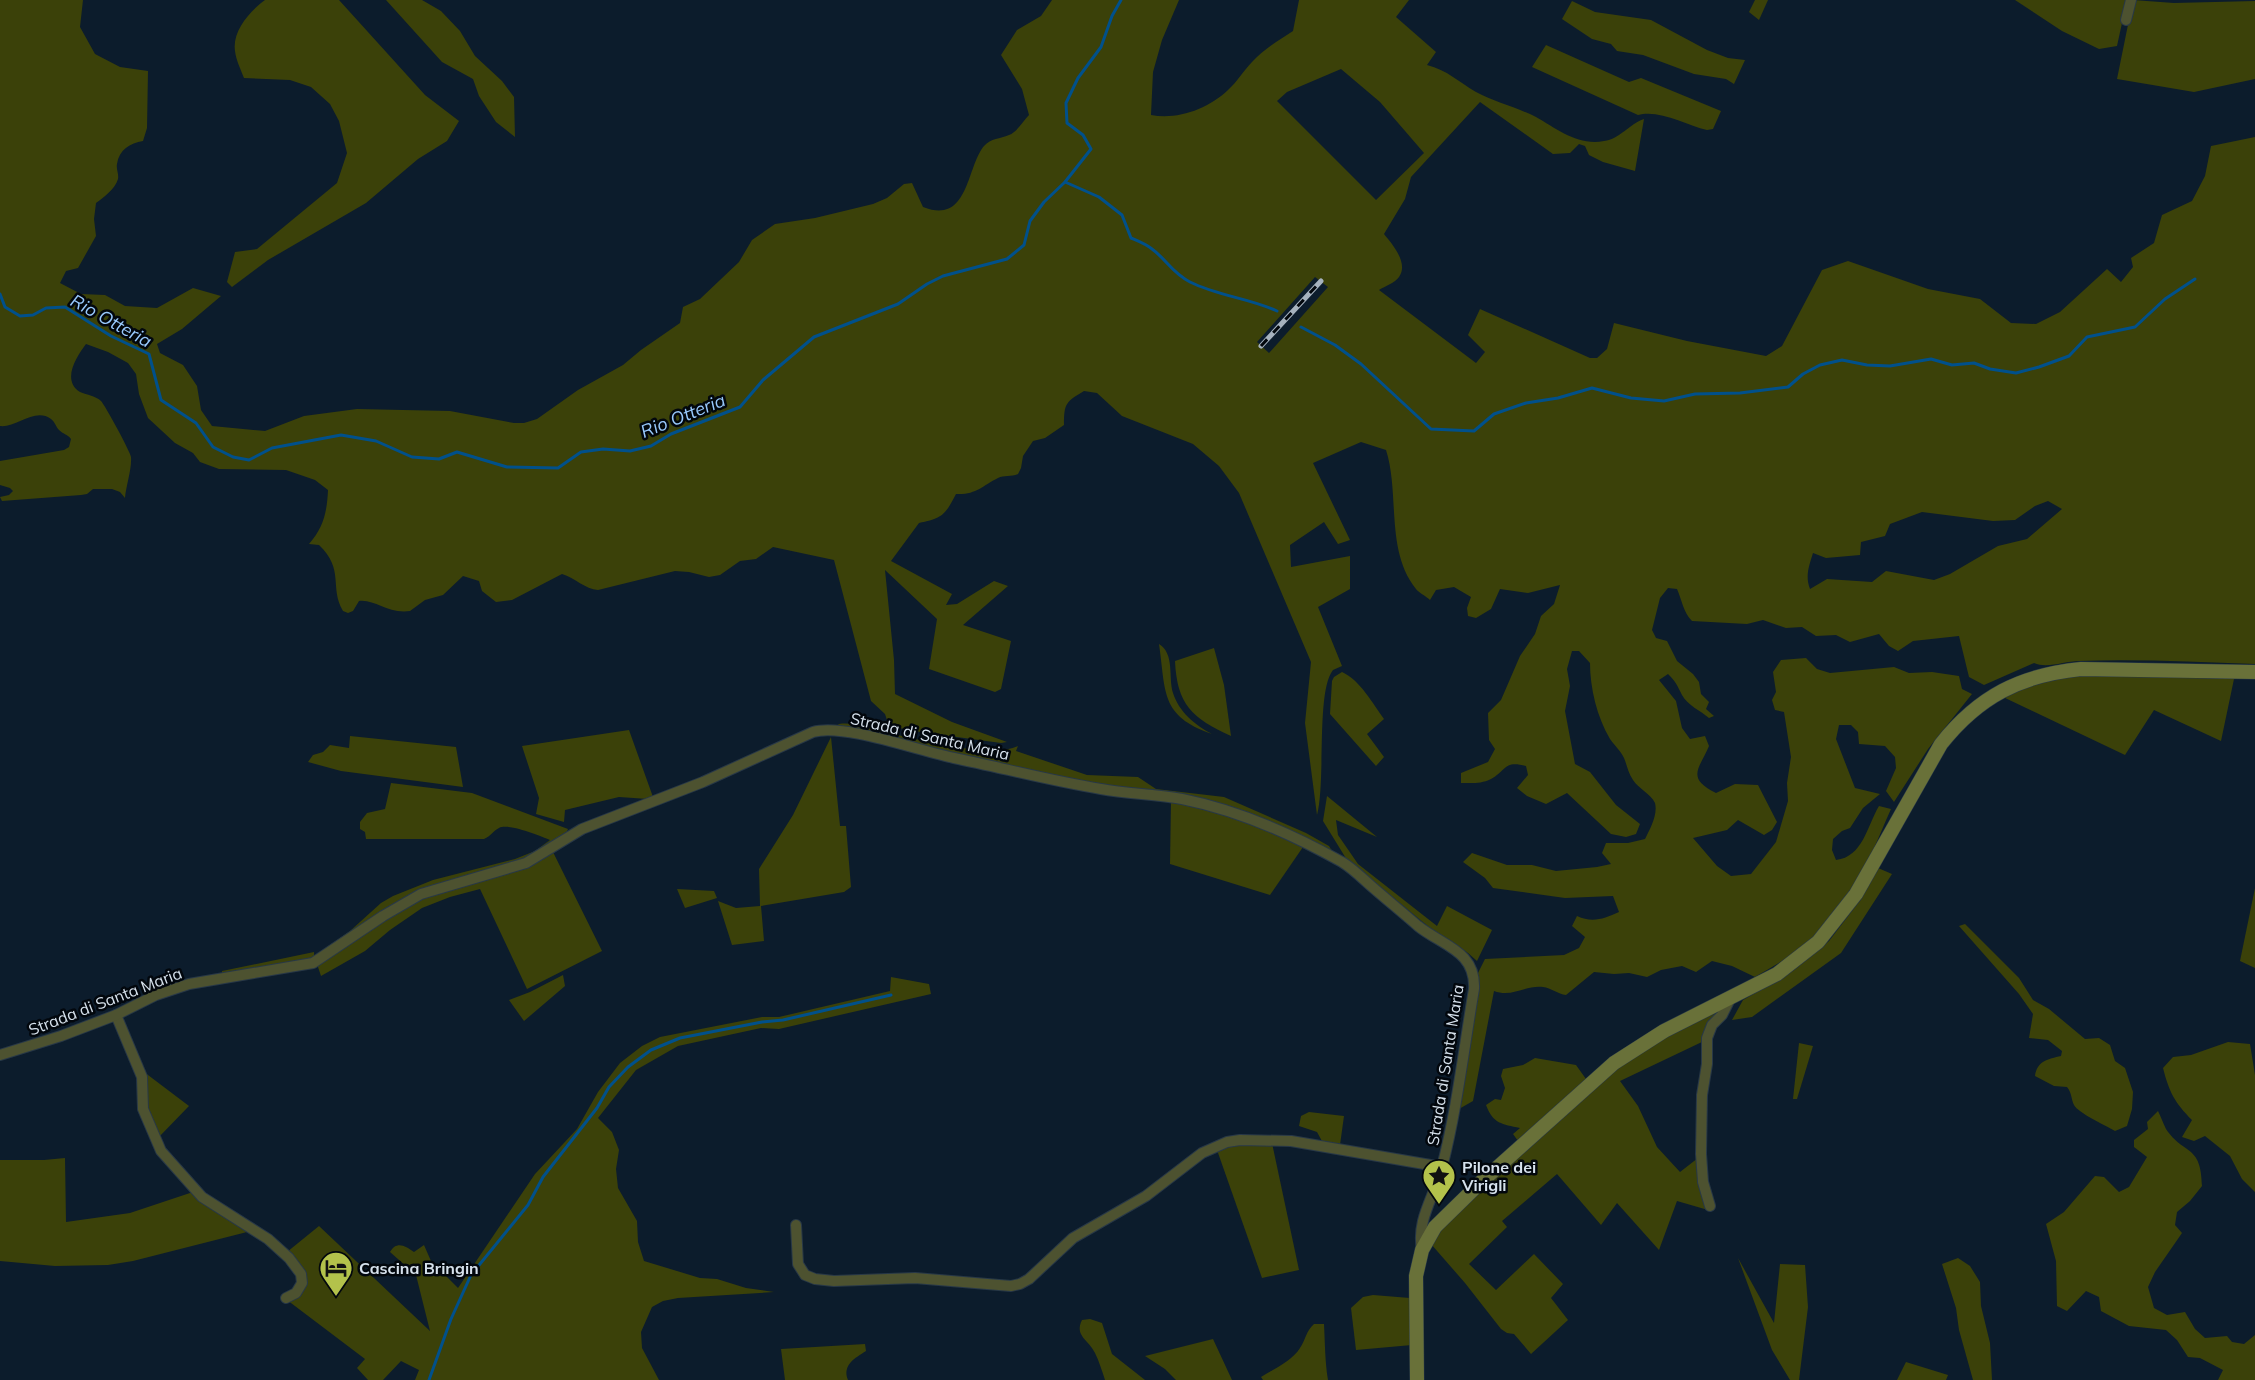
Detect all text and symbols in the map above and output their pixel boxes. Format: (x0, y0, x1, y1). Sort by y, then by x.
water label: Rio Otteria (67, 289, 156, 352)
water label: Rio Otteria (637, 388, 729, 443)
street label: Strada di Santa Maria (848, 708, 1012, 764)
street label: Strada di Santa Maria (25, 963, 185, 1039)
street label: Strada di Santa Maria (1422, 983, 1468, 1147)
place label: Pilone dei Virigli (1461, 1157, 1536, 1195)
place icon: Pilone dei Virigli (1421, 1158, 1457, 1205)
hotel icon: Cascina Bringin (318, 1250, 354, 1297)
place label: Cascina Bringin (359, 1258, 479, 1278)

